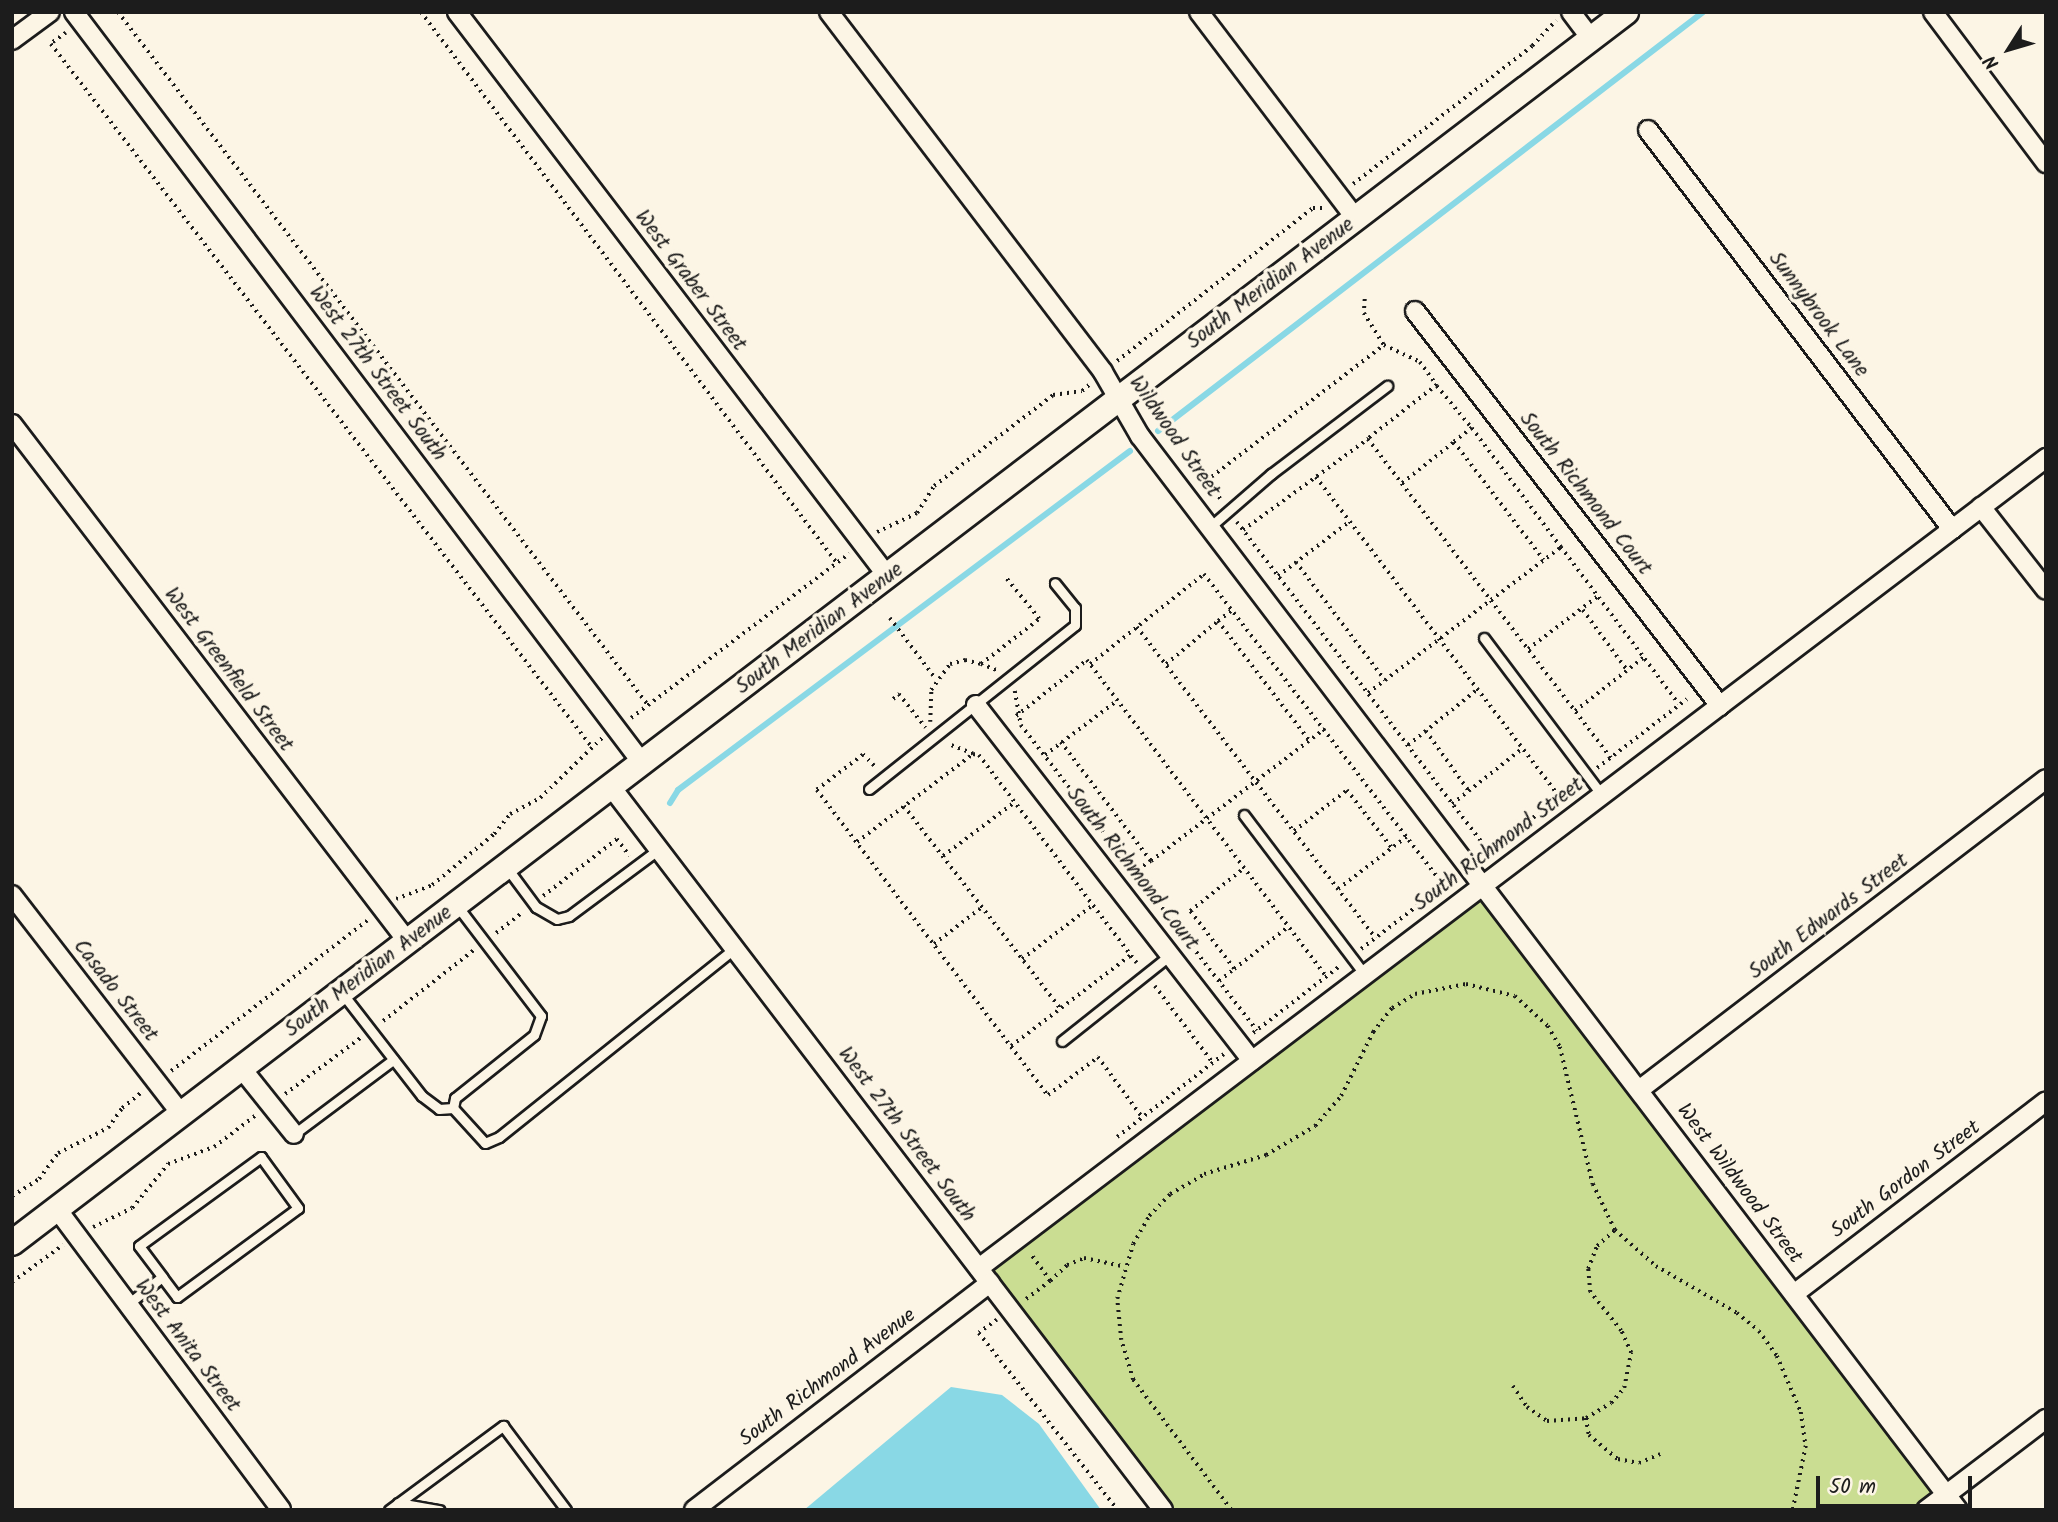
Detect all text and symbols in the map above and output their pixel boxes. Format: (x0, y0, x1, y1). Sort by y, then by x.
north arrow (1974, 14, 2044, 84)
text: N (1977, 48, 2008, 75)
street label: West Graber Street (629, 205, 751, 357)
street label: South Meridian Avenue (1182, 213, 1360, 355)
street label: Sunnybrook Lane (1763, 247, 1873, 383)
street label: West 27th Street South (303, 281, 451, 467)
street label: Wildwood Street (1123, 371, 1225, 503)
street label: South Richmond Court (1513, 407, 1657, 581)
street label: South Meridian Avenue (731, 558, 909, 700)
street label: West Greenfield Street (158, 583, 298, 757)
street label: South Richmond Street (1409, 773, 1589, 917)
street label: South Richmond Court (1060, 782, 1204, 956)
street label: South Edwards Street (1744, 849, 1914, 985)
street label: South Meridian Avenue (280, 901, 458, 1043)
street label: Casado Street (67, 935, 163, 1047)
street label: West 27th Street South (832, 1042, 980, 1228)
street label: West Wildwood Street (1671, 1099, 1807, 1269)
street label: South Gordon Street (1826, 1116, 1986, 1244)
street label: West Anita Street (129, 1275, 245, 1417)
street label: South Richmond Avenue (735, 1303, 921, 1453)
scale bar (1820, 1462, 1976, 1506)
text: 50 m (1829, 1471, 1876, 1504)

